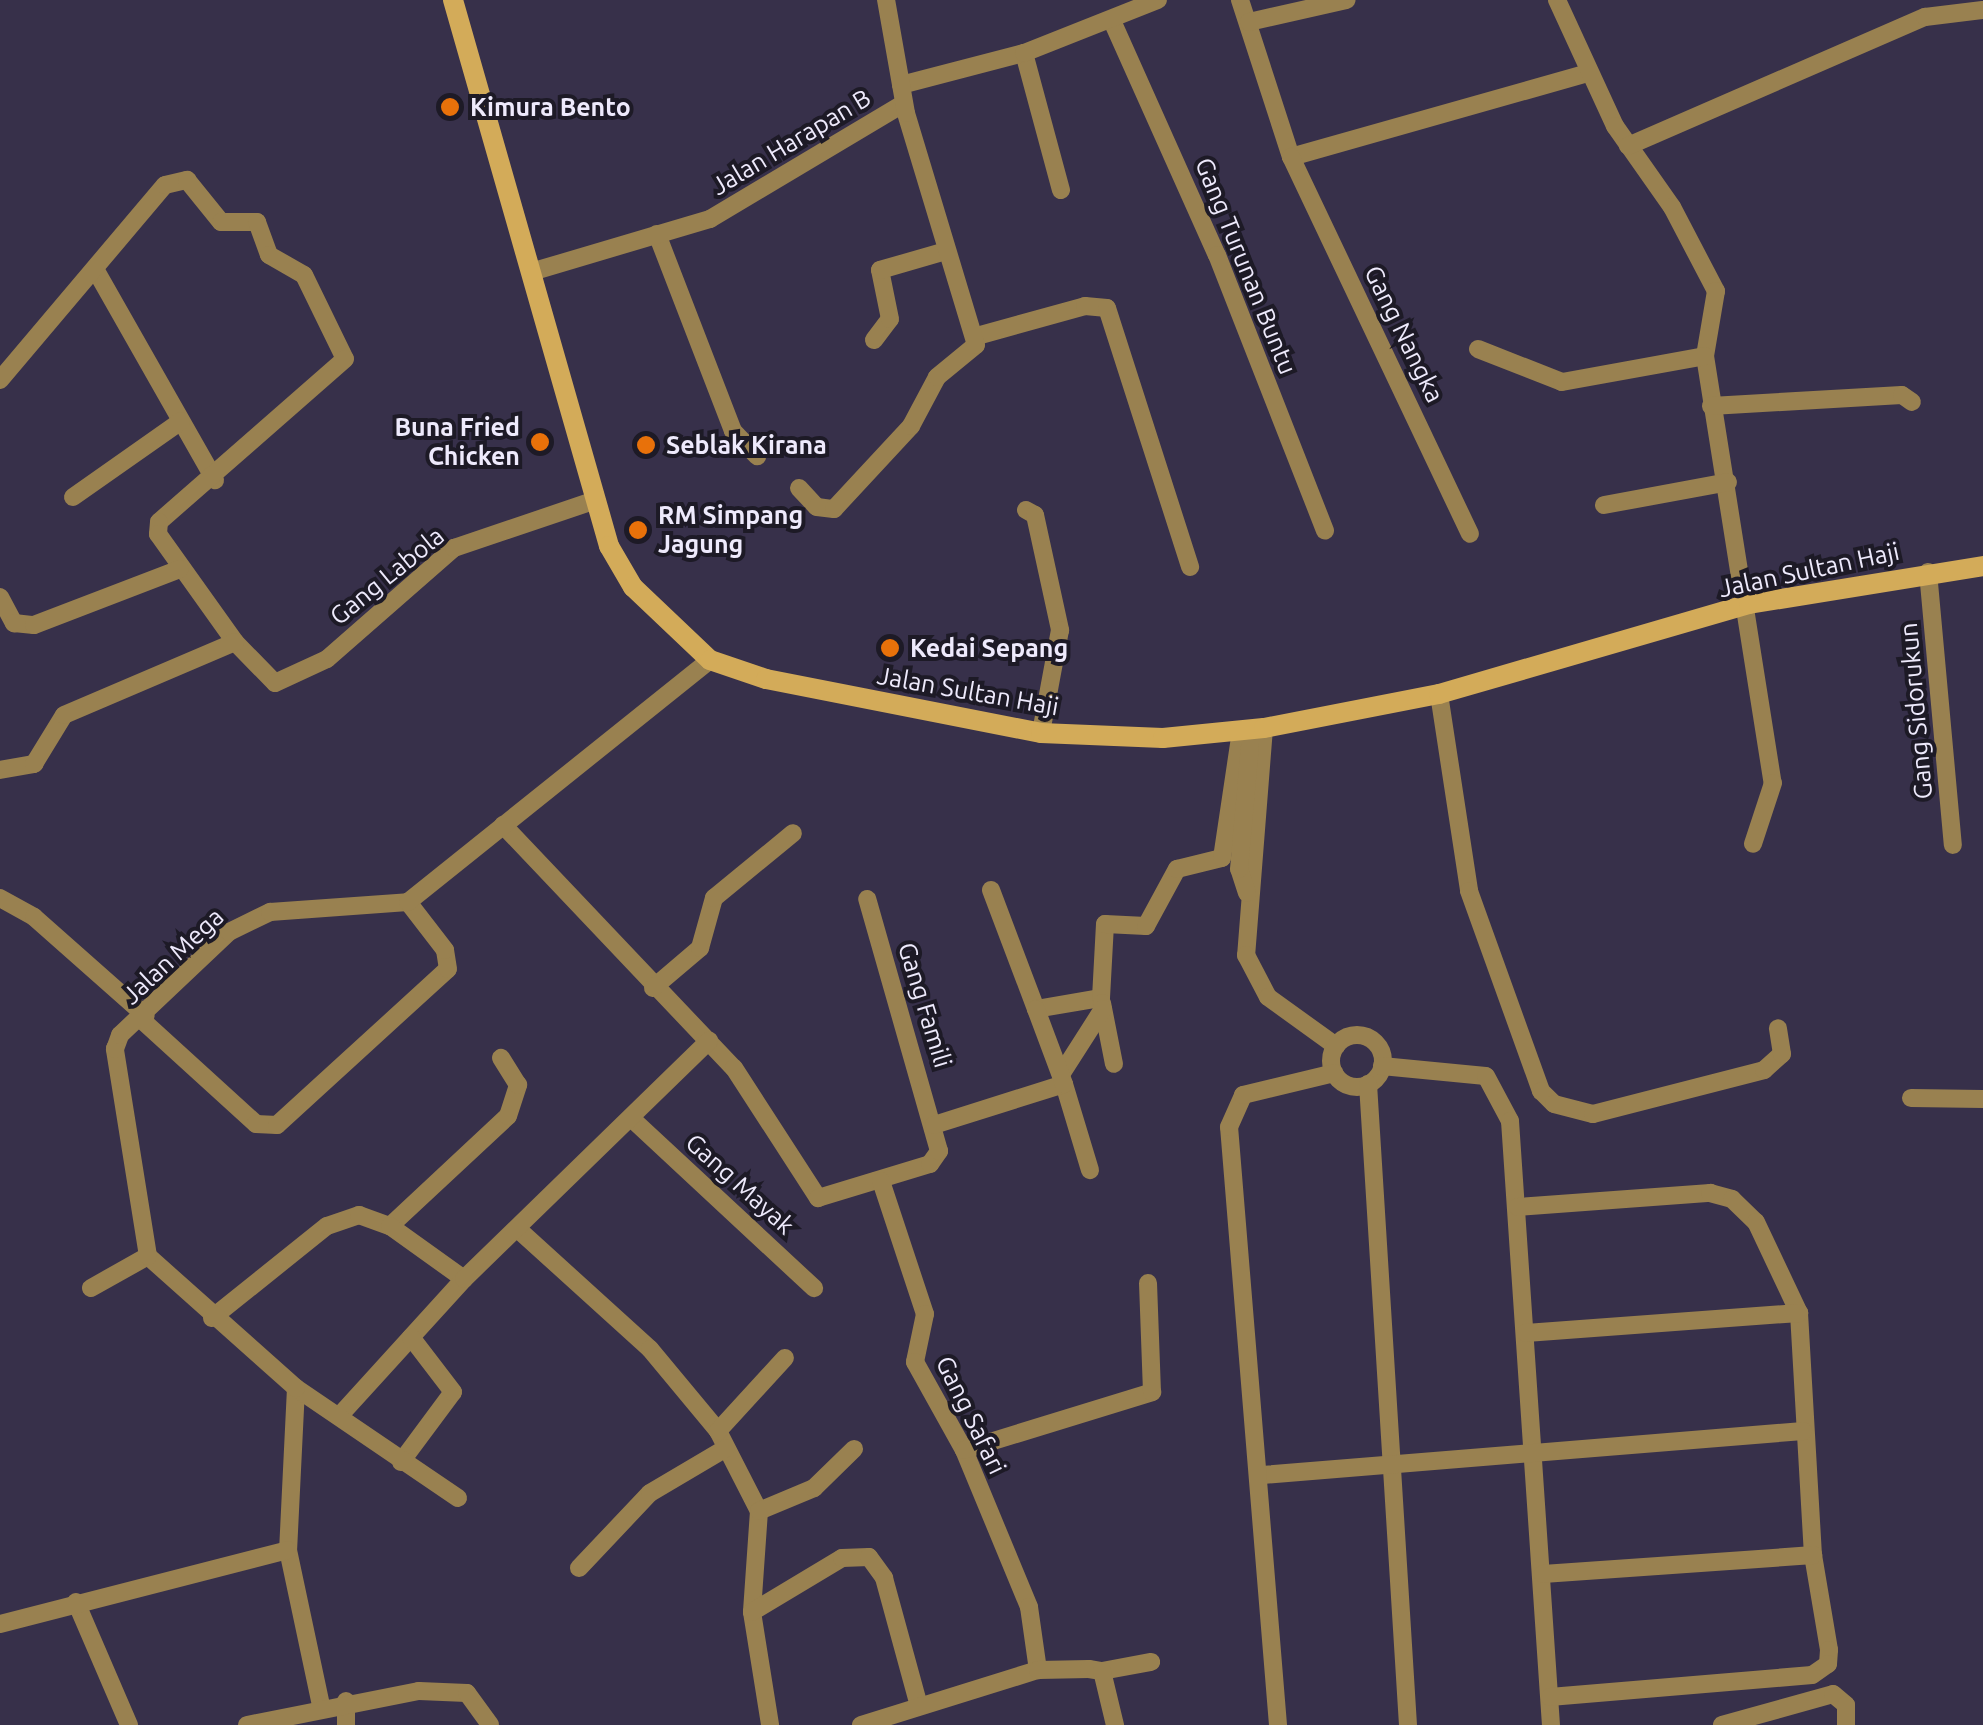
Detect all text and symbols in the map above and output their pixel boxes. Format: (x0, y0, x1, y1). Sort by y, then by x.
street label: Jalan Harapan B (706, 83, 876, 201)
place label: Kimura Bento (470, 92, 631, 122)
marker: Kimura Bento (439, 96, 461, 118)
street label: Gang Turunan Buntu (1189, 153, 1303, 379)
street label: Gang Nangka (1358, 261, 1450, 407)
place label: Buna Fried Chicken (395, 413, 520, 472)
place label: Seblak Kirana (666, 430, 827, 460)
marker: Buna Fried Chicken (529, 431, 551, 453)
marker: Seblak Kirana (635, 434, 657, 456)
place label: RM Simpang Jagung (658, 501, 803, 560)
marker: RM Simpang Jagung (627, 519, 649, 541)
street label: Gang Labola (324, 521, 450, 631)
street label: Jalan Sultan Haji (1716, 536, 1902, 604)
street label: Gang Sidorukun (1893, 621, 1939, 801)
place label: Kedai Sepang (910, 633, 1068, 663)
marker: Kedai Sepang (879, 637, 901, 659)
street label: Jalan Sultan Haji (875, 660, 1061, 722)
street label: Jalan Mega (116, 902, 230, 1010)
street label: Gang Famili (892, 939, 958, 1071)
street label: Gang Mayak (679, 1127, 801, 1241)
street label: Gang Safari (930, 1351, 1012, 1479)

